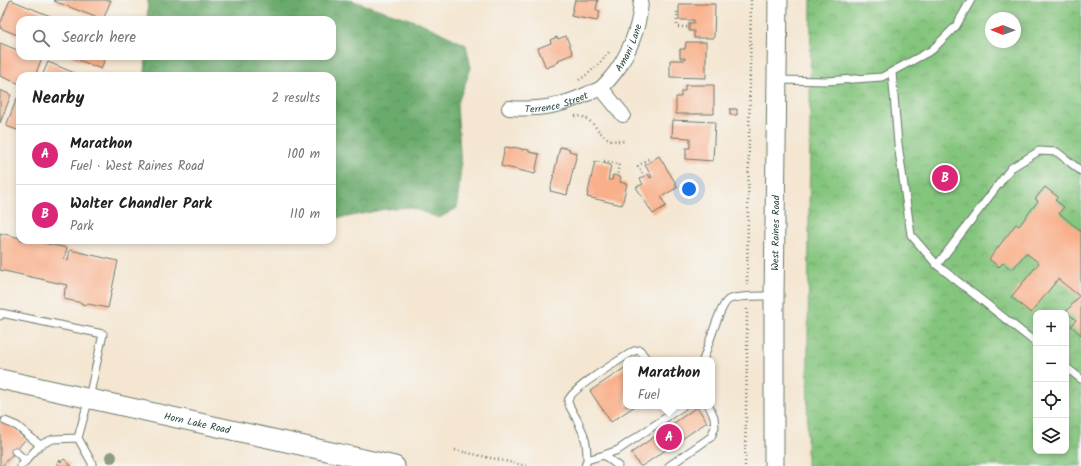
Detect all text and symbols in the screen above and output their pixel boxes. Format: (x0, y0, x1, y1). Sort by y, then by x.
north arrow (985, 12, 1021, 48)
search box (16, 16, 336, 60)
street label: Amani Lane (611, 22, 647, 75)
text: Search here (62, 26, 136, 50)
icon: search (30, 27, 52, 49)
text: Nearby (32, 85, 84, 112)
text: 2 results (272, 88, 320, 109)
street label: Terrence Street (525, 88, 591, 118)
text: Marathon (70, 132, 132, 156)
text: A (41, 144, 49, 165)
text: 100 m (287, 144, 320, 165)
text: Fuel · West Raines Road (70, 156, 204, 177)
pin: B (932, 163, 958, 193)
your location (679, 179, 699, 199)
text: Walter Chandler Park (70, 192, 212, 216)
street label: West Raines Road (767, 194, 784, 271)
text: B (41, 204, 49, 225)
text: 110 m (290, 204, 320, 225)
text: Park (70, 216, 94, 237)
map controls (1033, 310, 1069, 454)
button: + (1033, 310, 1069, 346)
button: − (1033, 346, 1069, 382)
popup (623, 357, 715, 409)
text: Marathon (638, 361, 700, 385)
button: locate (1033, 382, 1069, 418)
text: Fuel (638, 385, 660, 406)
street label: Horn Lake Road (162, 408, 233, 439)
button: layers (1033, 418, 1069, 454)
pin: A (656, 422, 682, 452)

